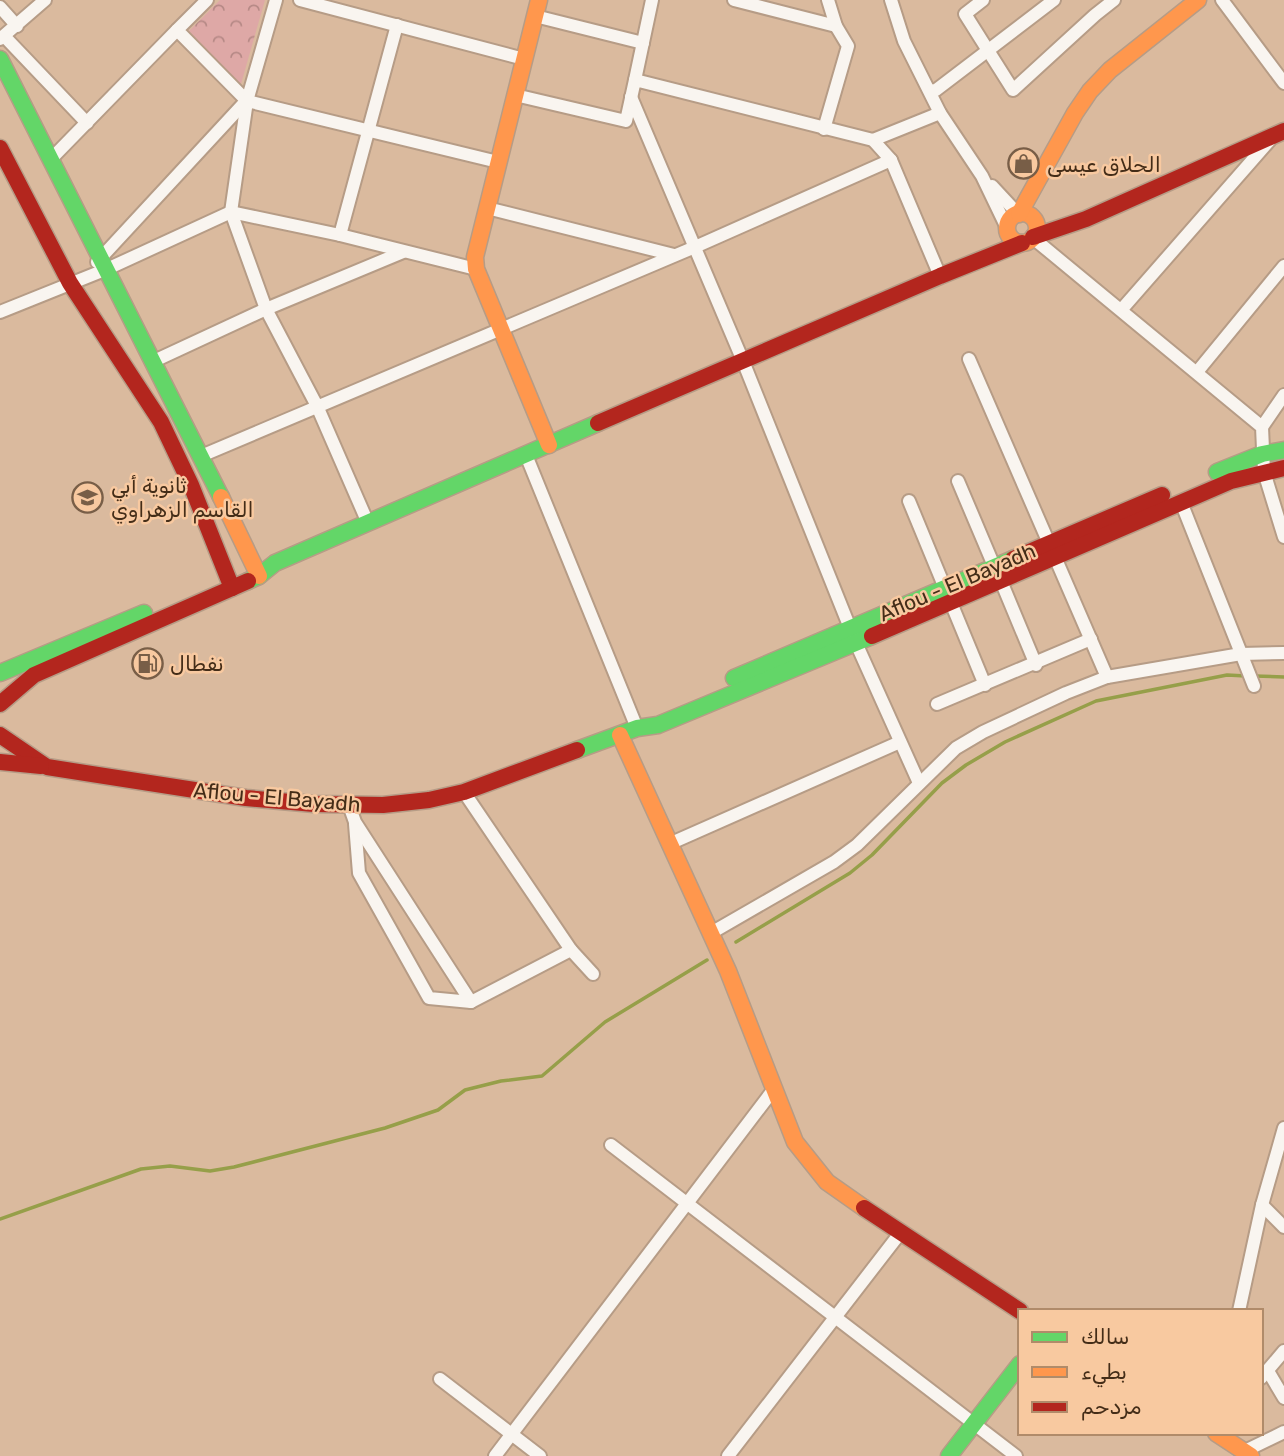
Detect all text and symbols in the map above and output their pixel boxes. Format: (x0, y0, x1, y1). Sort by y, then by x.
shop icon: الحلاق عيسى (1007, 147, 1041, 181)
place label: الحلاق عيسى (1047, 152, 1161, 177)
place label: ثانوية أبي القاسم الزهراوي (111, 473, 254, 524)
school or university icon: ثانوية أبي القاسم الزهراوي (71, 480, 105, 514)
street label: Aflou - El Bayadh (875, 538, 1039, 626)
fuel station icon: نفطال (130, 646, 164, 680)
place label: نفطال (170, 651, 224, 676)
street label: Aflou - El Bayadh (192, 777, 362, 817)
legend (1018, 1309, 1263, 1435)
text: سالك (1081, 1324, 1129, 1349)
text: بطيء (1081, 1359, 1127, 1388)
text: مزدحم (1081, 1394, 1141, 1421)

